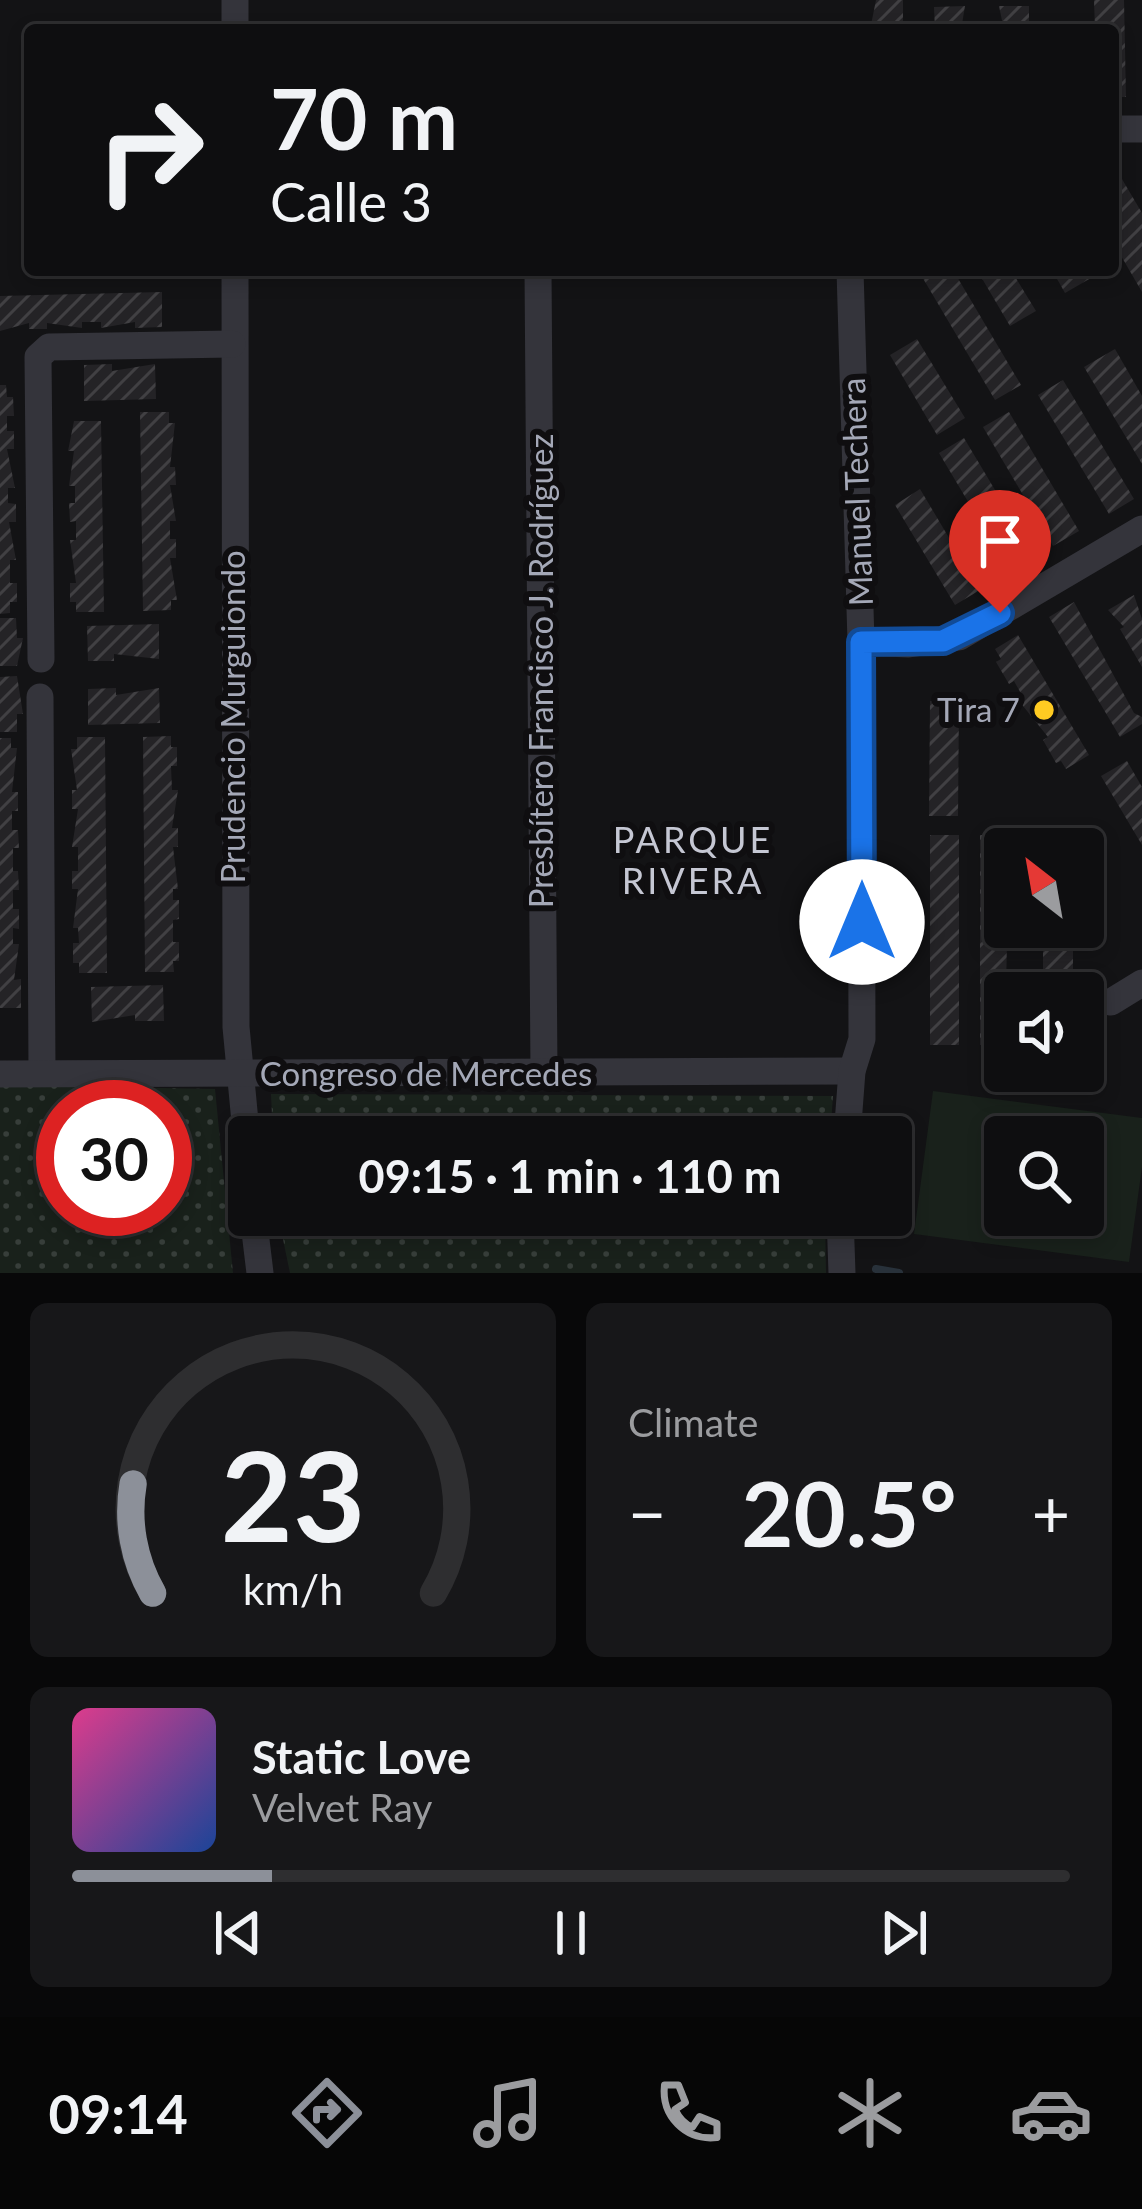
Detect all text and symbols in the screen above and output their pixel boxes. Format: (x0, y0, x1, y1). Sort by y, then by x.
text: 70 m (270, 67, 458, 168)
icon: right (72, 72, 228, 228)
text: Calle 3 (270, 169, 432, 234)
street label: Manuel Techera (832, 377, 880, 607)
street label: Presbítero Francisco J. Rodríguez (520, 434, 560, 908)
pin (949, 490, 1051, 613)
icon: arrive (967, 508, 1033, 574)
street label: Prudencio Murguiondo (212, 550, 252, 884)
place label: Tira 7 (937, 689, 1020, 729)
marker: Tira 7 (1031, 697, 1057, 723)
district label: PARQUE RIVERA (613, 817, 773, 902)
north arrow (984, 828, 1104, 948)
map controls (984, 828, 1104, 1236)
position arrow (799, 859, 925, 985)
button: sound (984, 972, 1104, 1092)
street label: Congreso de Mercedes (260, 1053, 592, 1093)
speed limit sign: 30 (36, 1080, 192, 1236)
button: search (984, 1116, 1104, 1236)
text: 09:15 · 1 min · 110 m (359, 1149, 781, 1203)
text: Climate (628, 1399, 758, 1445)
text: 23 (221, 1419, 365, 1569)
text: 20.5° (741, 1458, 957, 1566)
text: − (628, 1473, 666, 1552)
text: + (1032, 1473, 1070, 1552)
text: km/h (243, 1563, 343, 1614)
text: Static Love (252, 1730, 471, 1784)
text: Velvet Ray (252, 1784, 432, 1830)
icon: previous (205, 1900, 271, 1966)
icon: pause (538, 1900, 604, 1966)
icon: next (871, 1900, 937, 1966)
icon: directions (285, 2071, 369, 2155)
icon: music (466, 2071, 550, 2155)
icon: phone (647, 2071, 731, 2155)
icon: climate (828, 2071, 912, 2155)
icon: car (1009, 2071, 1093, 2155)
text: 09:14 (49, 2081, 188, 2146)

